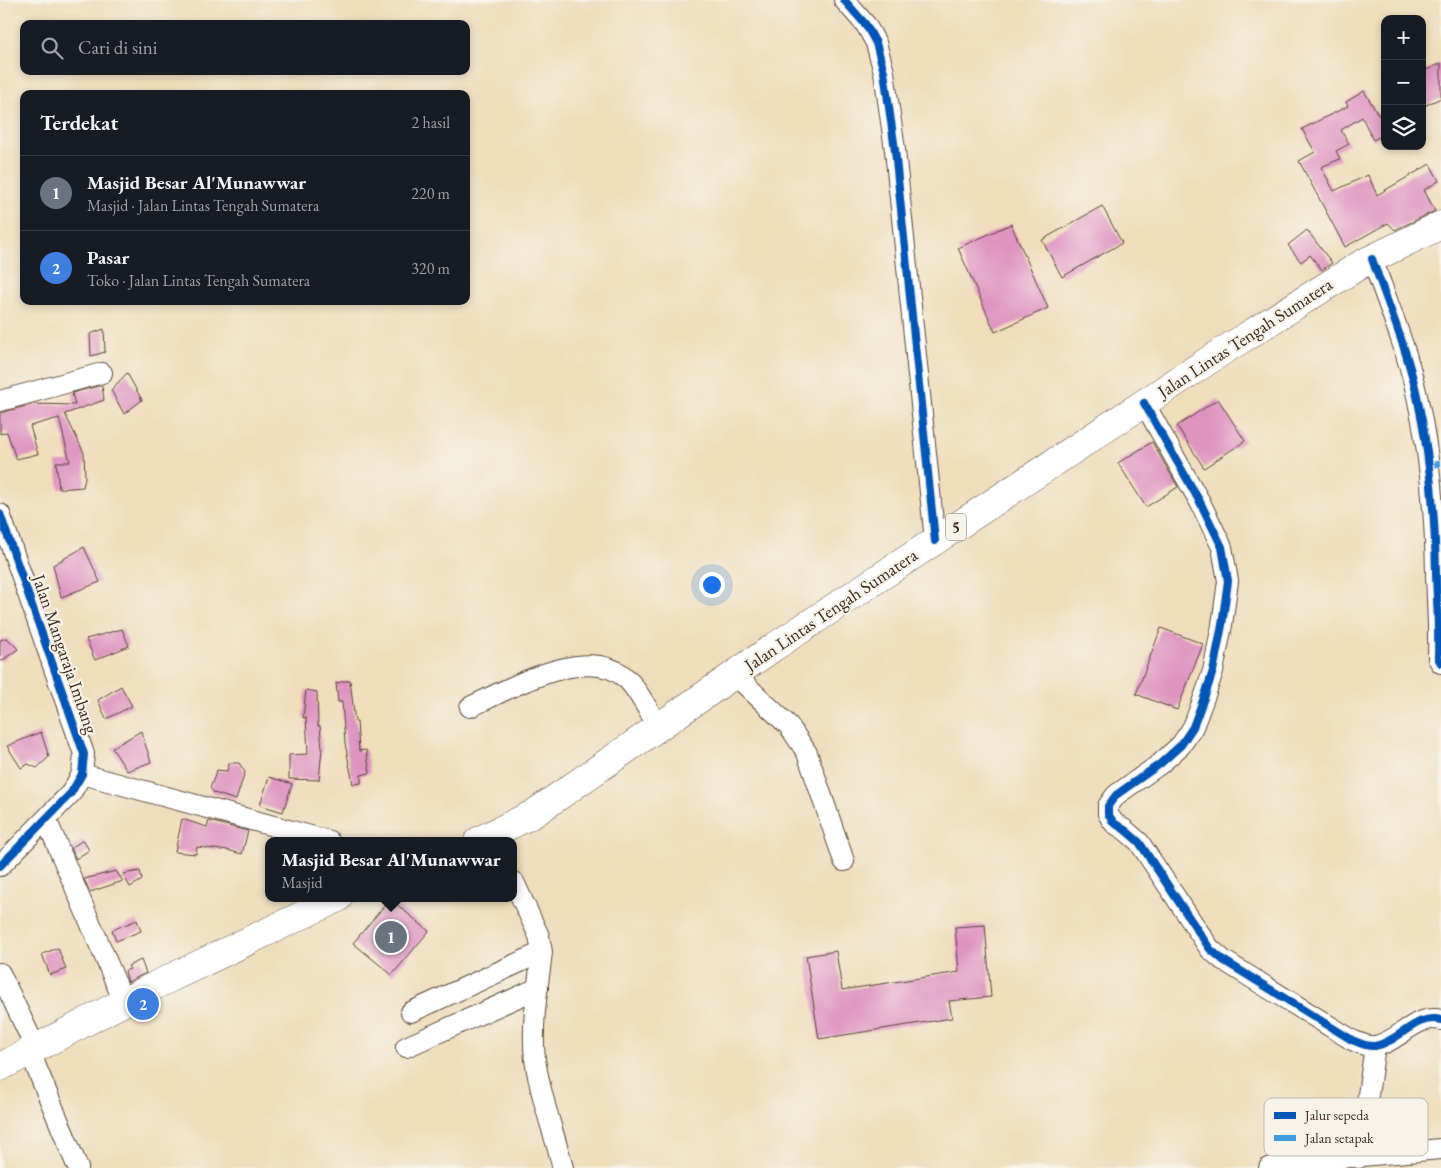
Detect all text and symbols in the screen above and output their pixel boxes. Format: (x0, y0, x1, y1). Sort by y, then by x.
map controls (1381, 15, 1426, 150)
button: + (1381, 15, 1426, 60)
search box (20, 20, 470, 75)
icon: search (38, 34, 66, 62)
text: Cari di sini (78, 35, 157, 60)
button: − (1381, 60, 1426, 105)
button: layers (1381, 105, 1426, 150)
text: Terdekat (40, 109, 118, 136)
text: 2 hasil (412, 112, 450, 133)
text: Masjid Besar Al'Munawwar (87, 170, 306, 195)
text: 1 (52, 183, 60, 204)
text: 220 m (411, 183, 450, 204)
text: Masjid · Jalan Lintas Tengah Sumatera (87, 195, 319, 216)
text: Pasar (87, 245, 129, 270)
text: 2 (52, 258, 60, 279)
text: 320 m (411, 258, 450, 279)
text: Toko · Jalan Lintas Tengah Sumatera (87, 270, 310, 291)
street label: Jalan Lintas Tengah Sumatera (1151, 272, 1337, 404)
road number: 5 (946, 514, 966, 540)
street label: Jalan Lintas Tengah Sumatera (738, 543, 922, 677)
street label: Jalan Mangaraja Imbang (27, 569, 104, 737)
your location (699, 572, 725, 598)
popup (265, 837, 517, 902)
text: Masjid Besar Al'Munawwar (281, 847, 501, 872)
text: Masjid (281, 872, 323, 893)
pin: 1 (375, 918, 407, 956)
pin: 2 (127, 985, 159, 1023)
legend (1264, 1098, 1428, 1156)
text: Jalur sepeda (1304, 1106, 1369, 1124)
text: Jalan setapak (1304, 1129, 1374, 1147)

